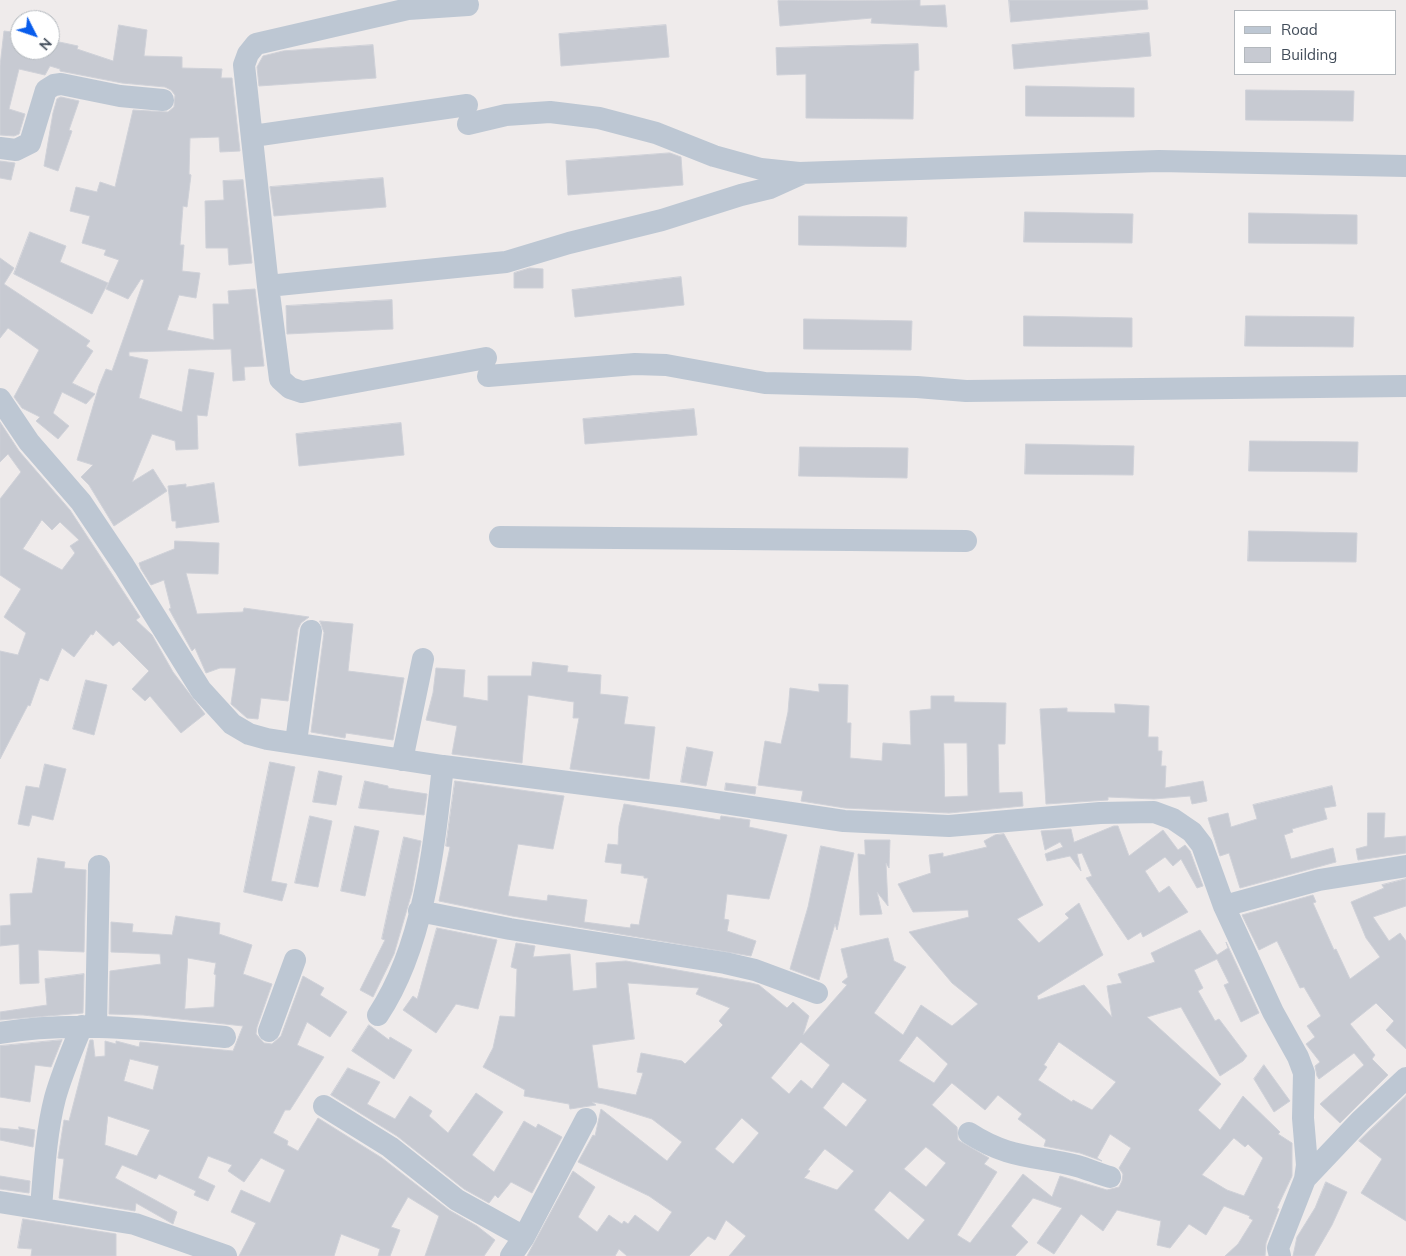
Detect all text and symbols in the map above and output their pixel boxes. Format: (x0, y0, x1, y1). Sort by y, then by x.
north arrow (10, 10, 60, 60)
legend (1234, 10, 1396, 75)
text: Road (1281, 20, 1318, 39)
text: N (35, 34, 56, 54)
text: Building (1281, 45, 1337, 64)

